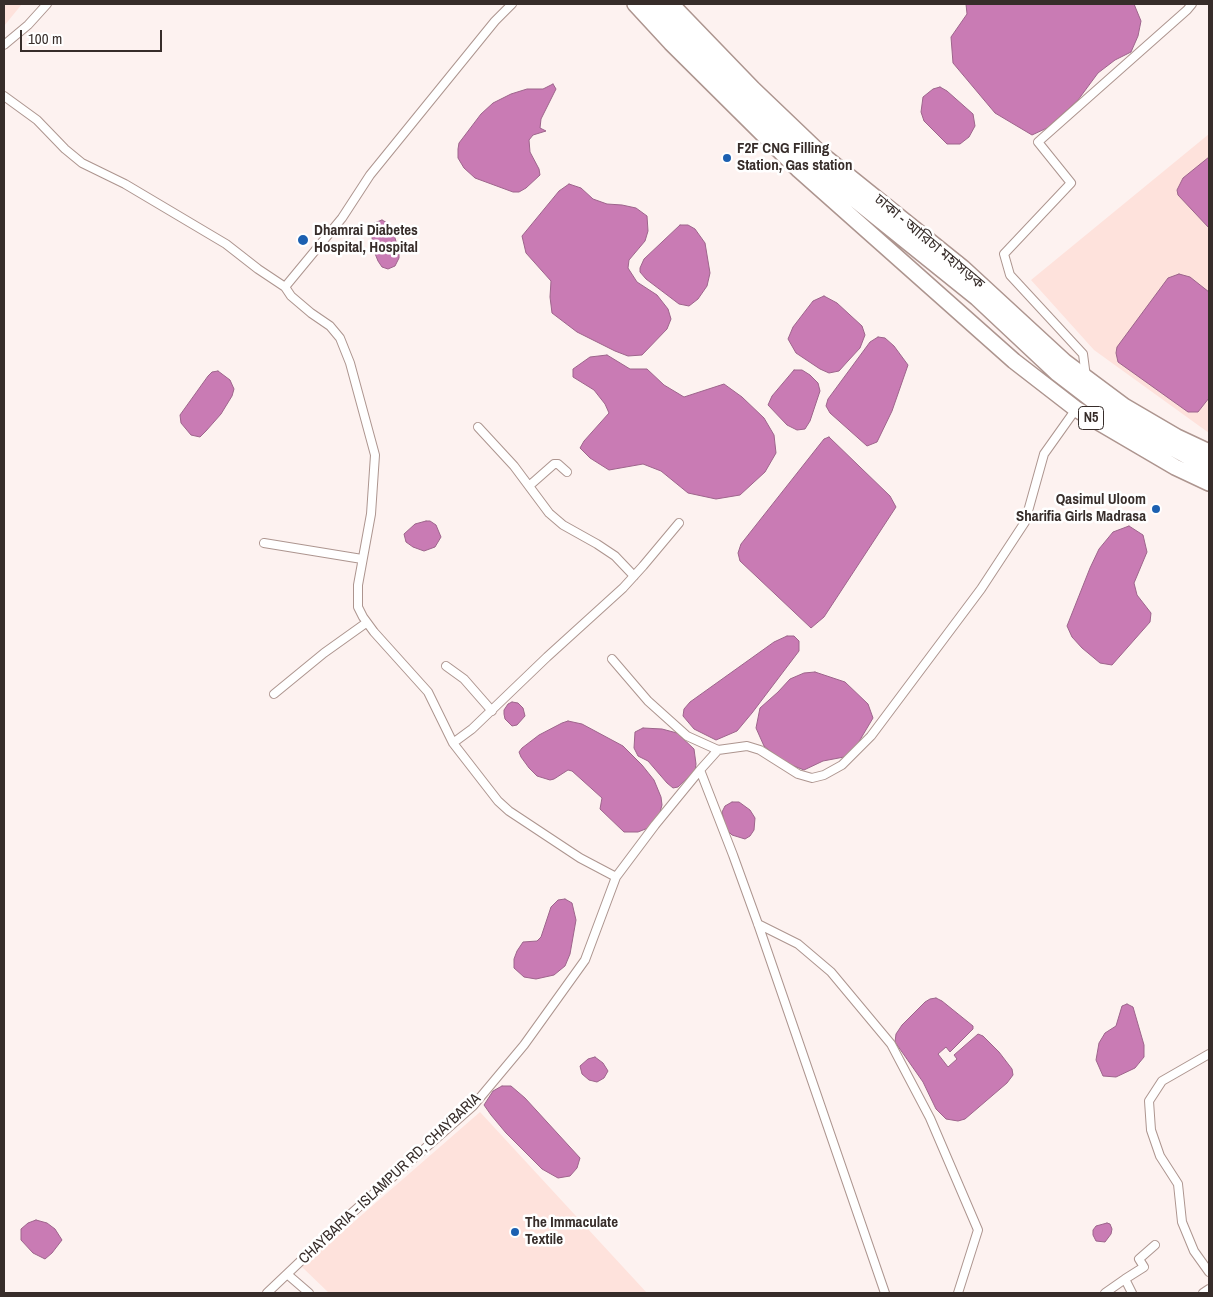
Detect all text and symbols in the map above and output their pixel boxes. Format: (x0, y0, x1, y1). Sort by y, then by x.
scale bar (22, 20, 165, 52)
text: 100 m (28, 28, 62, 49)
place label: F2F CNG Filling Station, Gas station (737, 140, 853, 175)
marker: F2F CNG Filling Station, Gas station (721, 152, 733, 164)
street label: ঢাকা - আরিচা মহাসড়ক (870, 191, 988, 293)
place label: Dhamrai Diabetes Hospital, Hospital (314, 222, 418, 257)
marker: Dhamrai Diabetes Hospital, Hospital (296, 233, 310, 247)
road number: N5 (1078, 406, 1104, 429)
place label: Qasimul Uloom Sharifia Girls Madrasa (1016, 491, 1146, 526)
marker: Qasimul Uloom Sharifia Girls Madrasa (1150, 503, 1162, 515)
street label: CHAYBARIA - ISLAMPUR RD, CHAYBARIA (295, 1090, 485, 1268)
place label: The Immaculate Textile (525, 1214, 618, 1249)
marker: The Immaculate Textile (509, 1226, 521, 1238)

